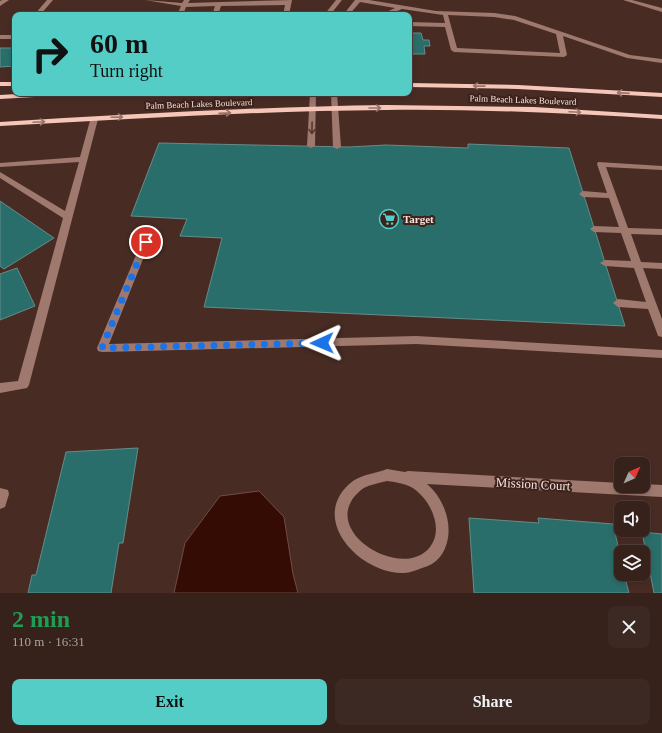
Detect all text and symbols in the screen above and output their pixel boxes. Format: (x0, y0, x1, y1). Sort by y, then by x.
icon: right (24, 28, 76, 80)
text: 60 m (90, 28, 148, 59)
text: Turn right (90, 61, 163, 81)
one-way arrow (473, 82, 486, 90)
one-way arrow (617, 89, 630, 96)
street label: Palm Beach Lakes Boulevard (469, 93, 577, 107)
street label: Palm Beach Lakes Boulevard (145, 97, 253, 111)
one-way arrow (368, 105, 381, 112)
one-way arrow (568, 108, 581, 115)
one-way arrow (218, 109, 231, 117)
one-way arrow (110, 114, 123, 121)
one-way arrow (32, 119, 45, 126)
one-way arrow (308, 121, 315, 134)
supermarket icon: Target (378, 208, 400, 230)
place label: Target (403, 213, 434, 225)
pin (129, 225, 163, 259)
icon: arrive (135, 231, 157, 253)
position arrow (301, 322, 343, 364)
north arrow (614, 457, 650, 493)
map controls (614, 457, 650, 581)
street label: Mission Court (495, 475, 571, 493)
button: sound (614, 501, 650, 537)
button: layers (614, 545, 650, 581)
text: 2 min (12, 606, 70, 632)
button: close (608, 606, 650, 648)
text: 110 m · 16:31 (12, 634, 85, 649)
button: Exit (12, 679, 327, 725)
button: Share (335, 679, 650, 725)

